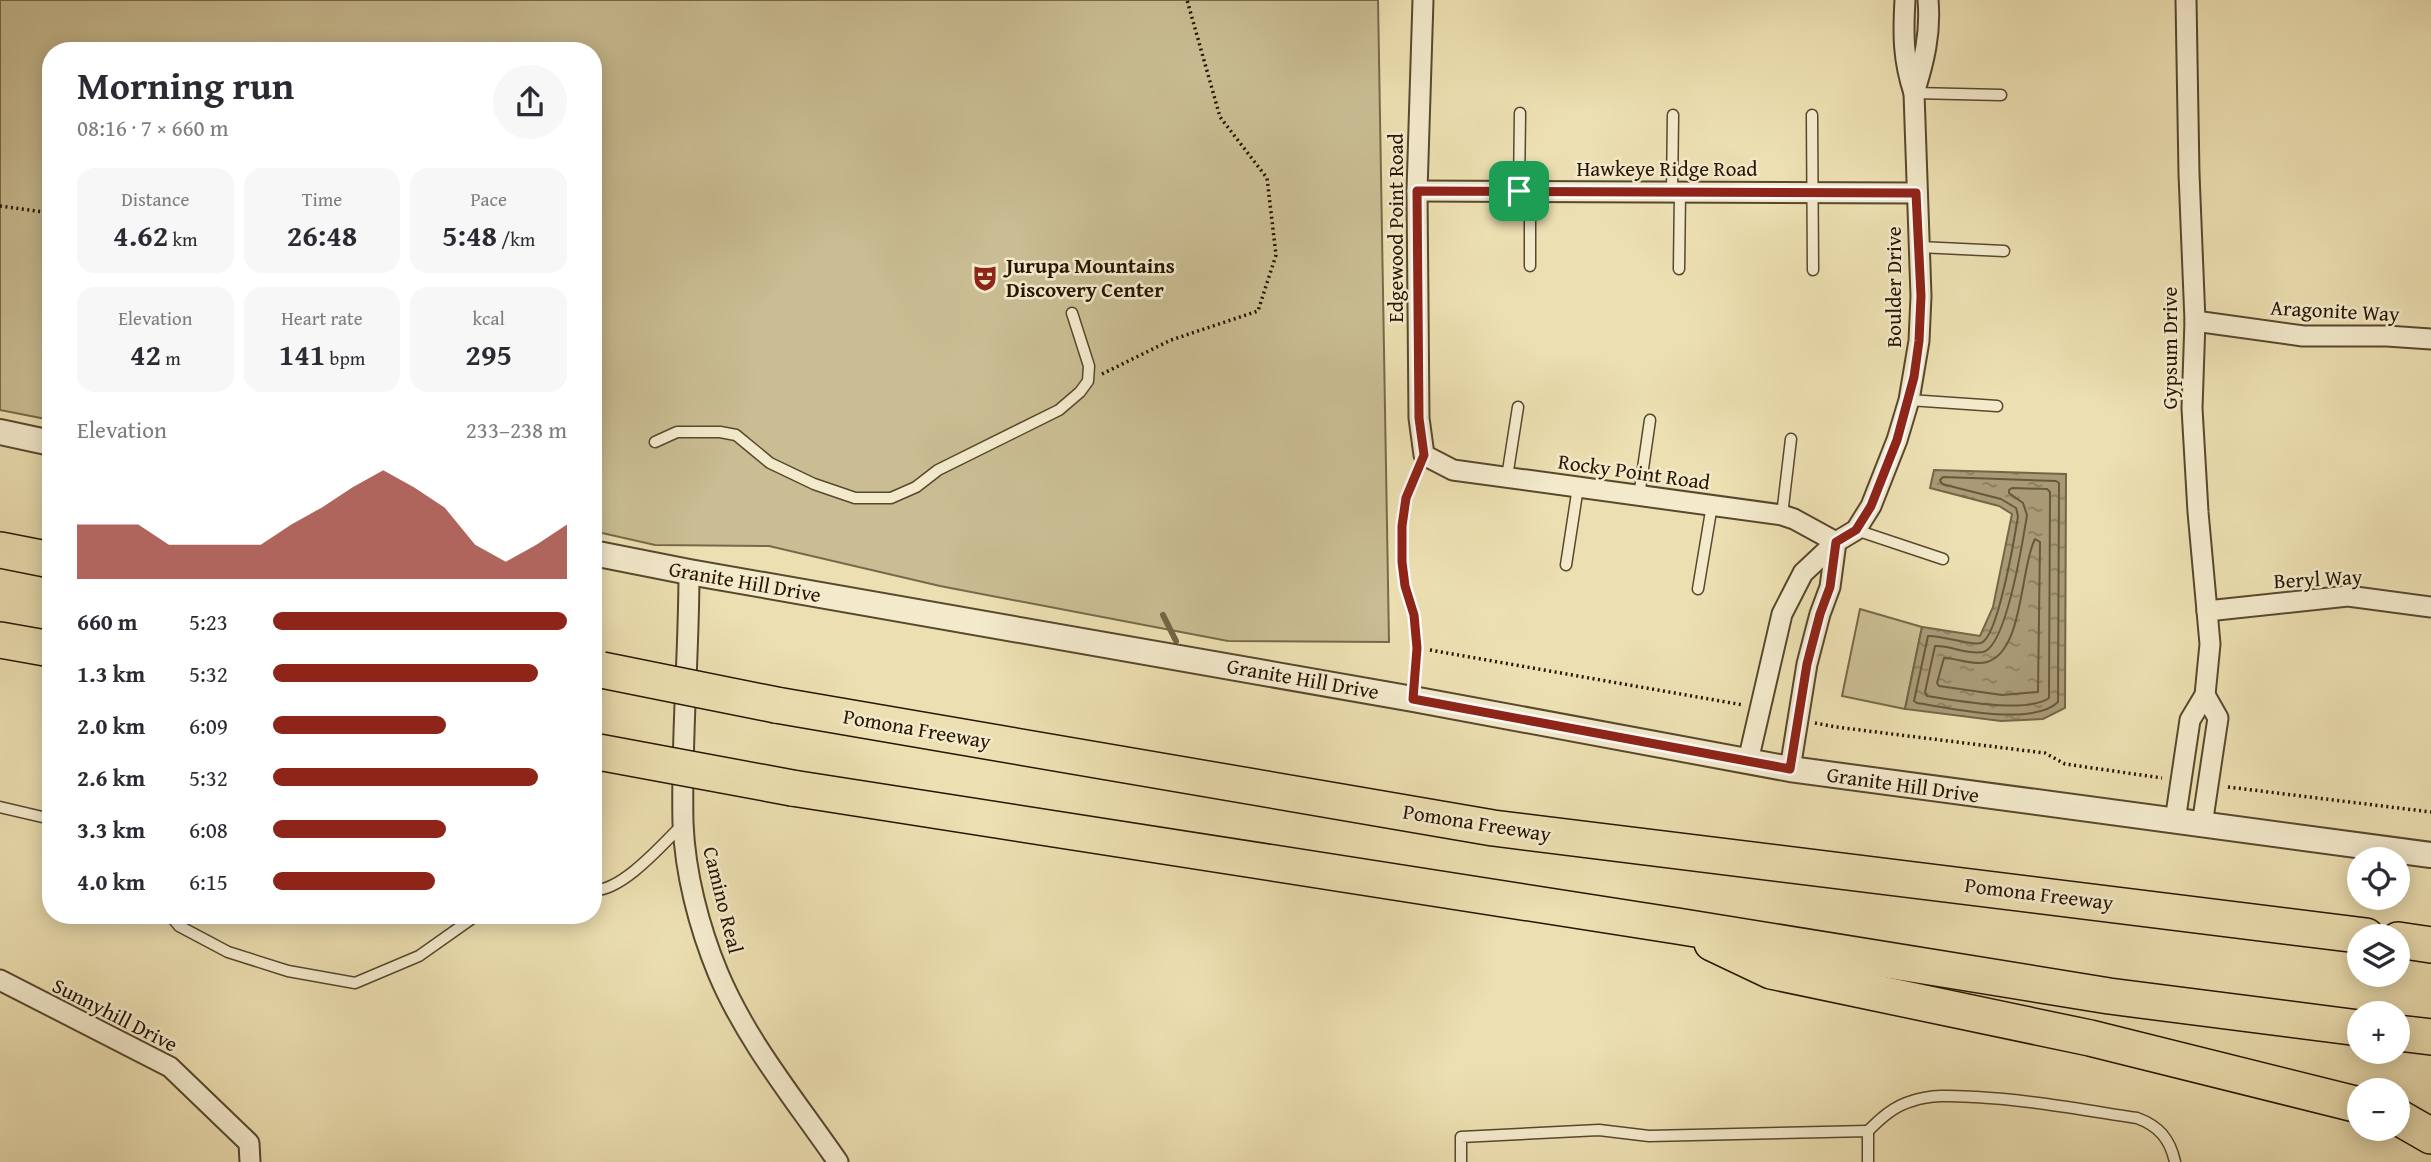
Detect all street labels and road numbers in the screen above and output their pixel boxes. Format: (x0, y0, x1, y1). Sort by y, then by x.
street label: Edgewood Point Road (1380, 132, 1411, 323)
street label: Hawkeye Ridge Road (1576, 153, 1758, 184)
street label: Boulder Drive (1878, 226, 1909, 348)
street label: Gypsum Drive (2154, 286, 2185, 409)
street label: Aragonite Way (2270, 292, 2401, 329)
street label: Rocky Point Road (1556, 445, 1713, 498)
street label: Granite Hill Drive (667, 553, 824, 610)
street label: Beryl Way (2273, 561, 2364, 596)
street label: Granite Hill Drive (1225, 650, 1382, 707)
street label: Pomona Freeway (841, 700, 994, 757)
street label: Granite Hill Drive (1825, 758, 1981, 811)
street label: Pomona Freeway (1401, 796, 1554, 850)
street label: Camino Real (695, 843, 752, 957)
street label: Pomona Freeway (1963, 869, 2116, 918)
street label: Sunnyhill Drive (47, 970, 183, 1059)

